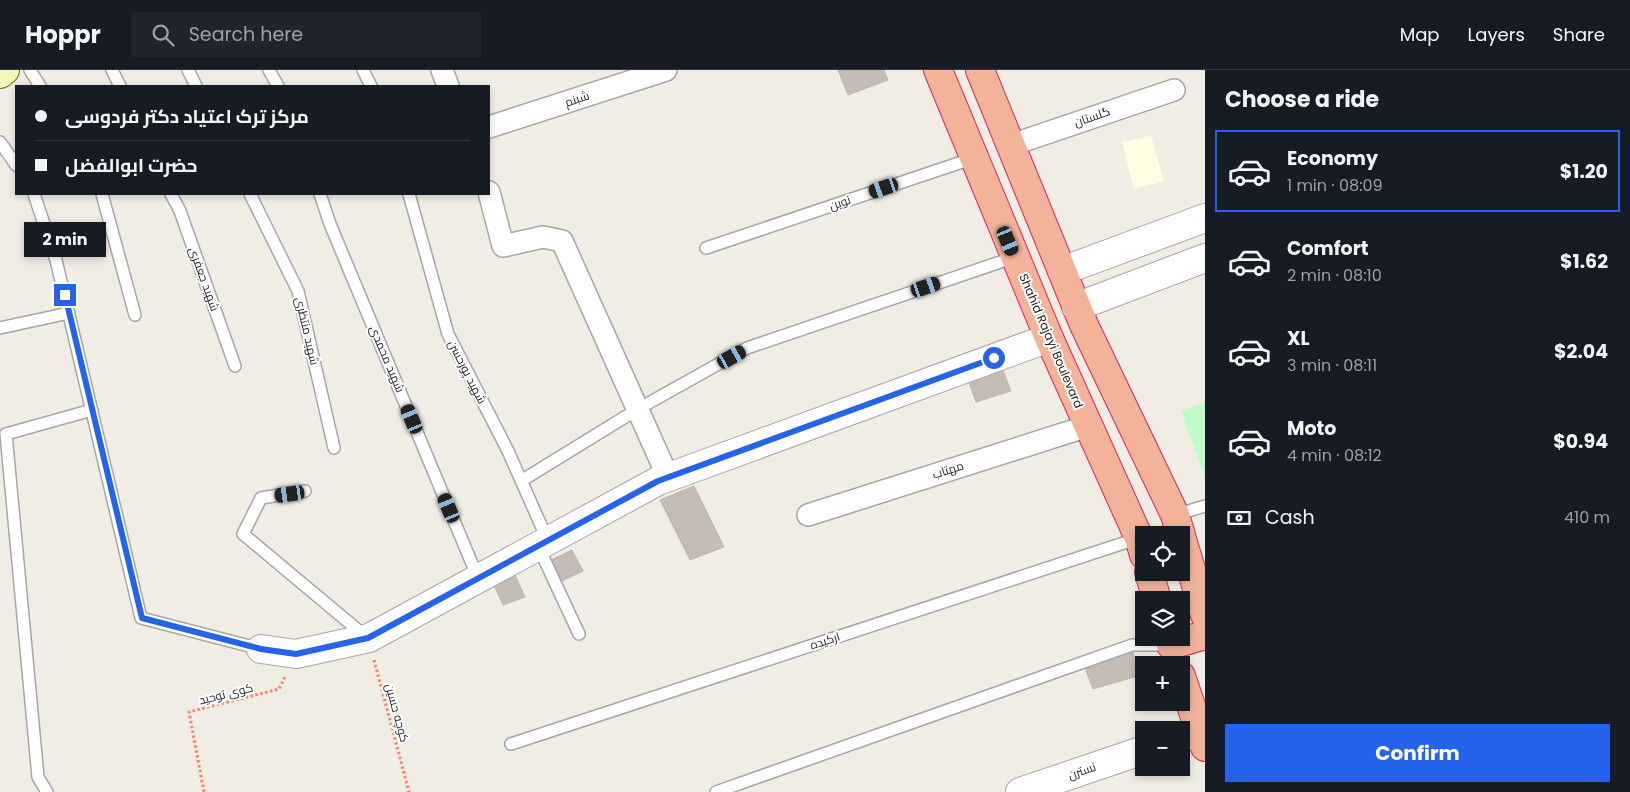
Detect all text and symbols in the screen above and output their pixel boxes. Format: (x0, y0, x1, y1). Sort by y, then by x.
search box (131, 12, 481, 57)
text: Hoppr (25, 18, 101, 51)
icon: search (149, 21, 177, 49)
text: Search here (189, 21, 303, 48)
text: Map (1400, 22, 1440, 47)
text: Layers (1468, 22, 1525, 47)
text: Share (1553, 22, 1605, 47)
text: Choose a ride (1225, 84, 1379, 115)
street label: شبنم (562, 87, 591, 110)
street label: گلستان (1071, 102, 1112, 131)
text: مرکز ترک اعتیاد دکتر فردوسی (65, 103, 309, 130)
text: Economy (1287, 145, 1378, 172)
icon: car (1227, 149, 1272, 194)
text: حضرت ابوالفضل (65, 152, 198, 179)
text: $1.20 (1560, 158, 1608, 185)
text: 1 min · 08:09 (1287, 174, 1383, 197)
car (867, 176, 900, 200)
street label: نوین (827, 191, 853, 214)
callout: 2 min (24, 222, 106, 258)
car (995, 224, 1020, 258)
text: 2 min (43, 228, 87, 251)
text: Comfort (1287, 235, 1369, 262)
icon: car (1227, 239, 1272, 284)
street label: شهید جعفری (185, 244, 224, 313)
text: $1.62 (1560, 248, 1608, 275)
text: 2 min · 08:10 (1287, 264, 1382, 287)
street label: Shahid Rajayi Boulevard (1015, 271, 1088, 411)
car (909, 275, 942, 299)
route end (54, 284, 76, 306)
street label: شهید منتظری (291, 295, 324, 367)
street label: شهید محمدی (366, 323, 409, 395)
text: XL (1287, 325, 1310, 352)
icon: car (1227, 329, 1272, 374)
street label: شهید پورحسن (443, 337, 491, 407)
text: $2.04 (1554, 338, 1608, 365)
car (715, 343, 748, 371)
route start (983, 347, 1005, 369)
text: 3 min · 08:11 (1287, 354, 1377, 377)
car (399, 402, 424, 436)
text: Moto (1287, 415, 1336, 442)
icon: car (1227, 419, 1272, 464)
text: $0.94 (1553, 428, 1608, 455)
text: 4 min · 08:12 (1287, 444, 1382, 467)
street label: مهتاب (930, 456, 966, 483)
car (274, 484, 305, 504)
car (436, 491, 461, 525)
icon: cash (1225, 504, 1253, 532)
text: Cash (1265, 504, 1315, 531)
text: 410 m (1564, 506, 1610, 529)
map controls (1135, 526, 1190, 776)
button: locate (1135, 526, 1190, 581)
button: layers (1135, 591, 1190, 646)
street label: ارکیده (808, 628, 842, 653)
button: + (1135, 656, 1190, 711)
street label: کوی توحید (197, 679, 255, 708)
street label: کوچه حسین (381, 682, 413, 744)
button: − (1135, 721, 1190, 776)
button: Confirm (1225, 724, 1610, 782)
street label: نسترن (1066, 758, 1098, 783)

